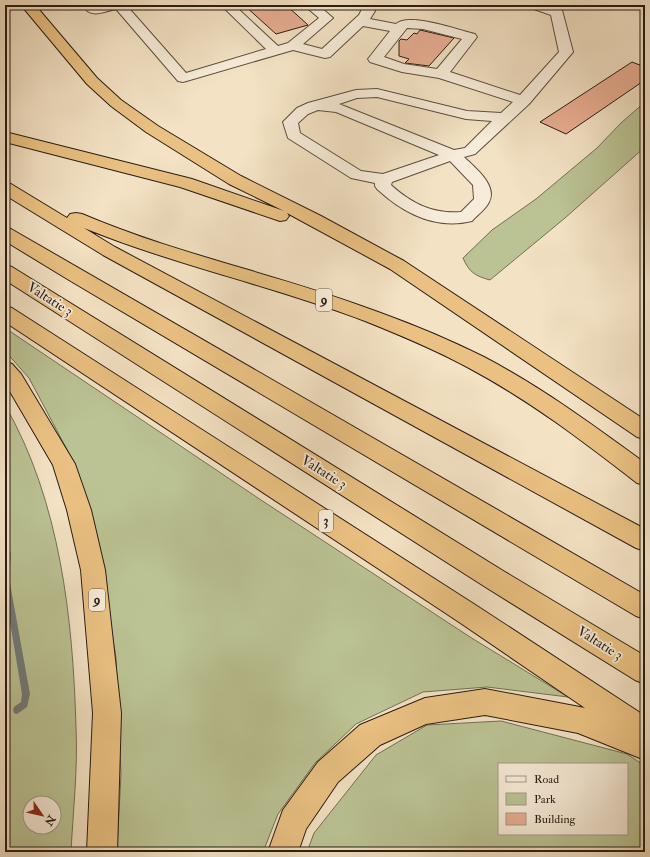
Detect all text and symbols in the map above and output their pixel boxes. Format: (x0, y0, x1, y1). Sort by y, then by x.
street label: Valtatie 3 (24, 278, 76, 320)
road number: 9 (316, 289, 332, 311)
street label: Valtatie 3 (298, 451, 350, 493)
road number: 3 (319, 510, 333, 532)
road number: 9 (89, 589, 105, 611)
street label: Valtatie 3 (574, 622, 626, 664)
legend (498, 763, 628, 835)
text: Road (534, 772, 559, 787)
text: Park (534, 792, 556, 807)
north arrow (22, 795, 62, 835)
text: N (41, 812, 59, 829)
text: Building (534, 812, 577, 827)

